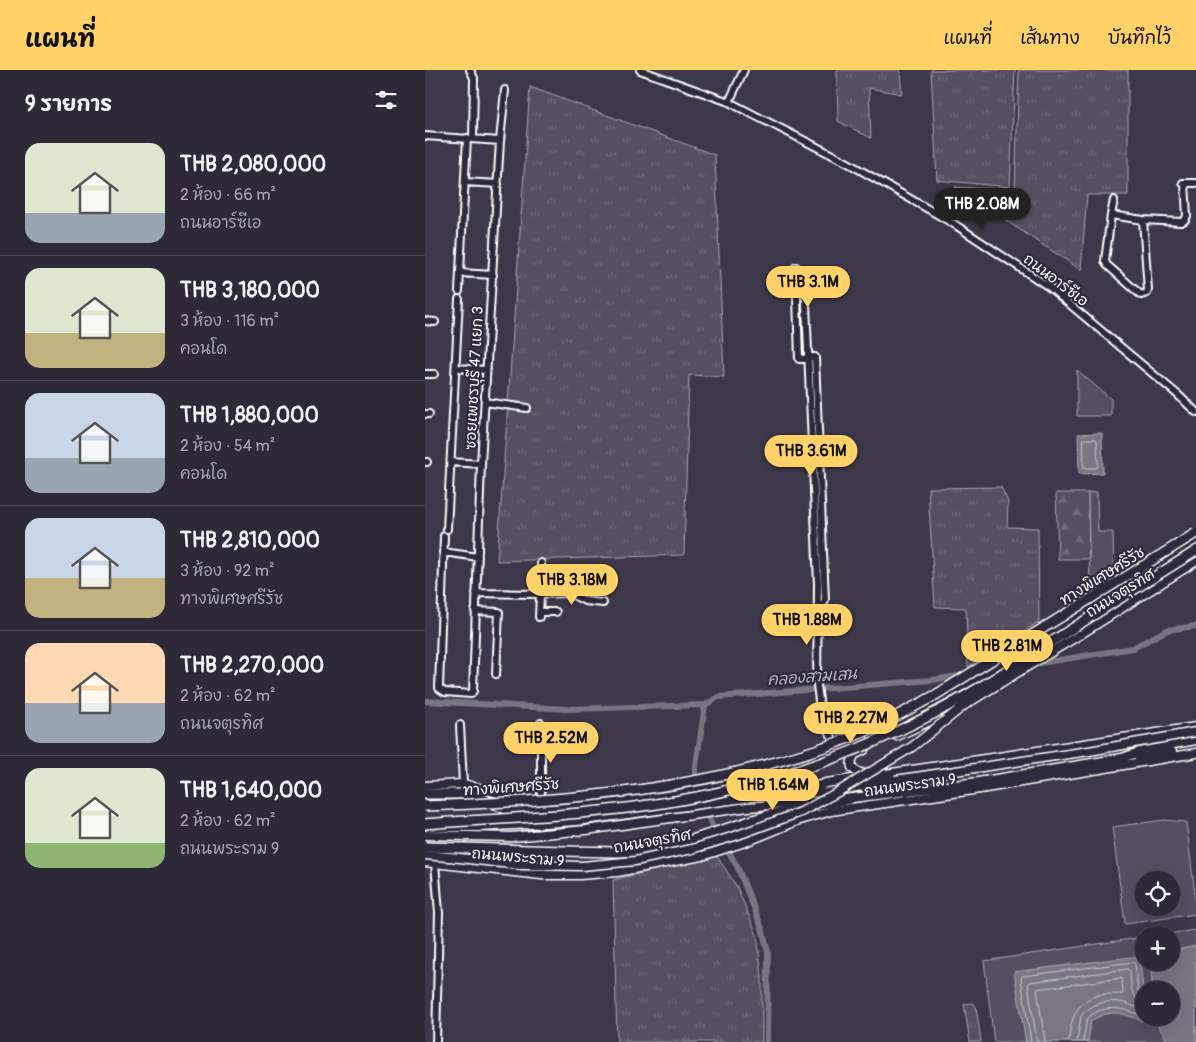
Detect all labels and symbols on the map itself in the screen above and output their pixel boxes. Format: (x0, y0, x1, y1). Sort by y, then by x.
pin: THB 2.08M (925, 188, 1039, 230)
street label: ถนนอาร์ซีเอ (1019, 249, 1093, 311)
pin: THB 3.1M (756, 266, 860, 308)
street label: ซอยเพชรบุรี 47 แยก 3 (461, 306, 489, 450)
pin: THB 3.61M (754, 434, 868, 477)
street label: ทางพิเศษศรีรัช (1056, 543, 1148, 610)
pin: THB 3.18M (515, 564, 629, 606)
street label: ถนนจตุรทิศ (1082, 564, 1160, 623)
pin: THB 1.88M (750, 604, 864, 646)
pin: THB 2.81M (950, 630, 1064, 672)
water label: คลองสามเสน (767, 664, 859, 690)
pin: THB 2.27M (794, 702, 908, 744)
pin: THB 2.52M (494, 722, 608, 764)
pin: THB 1.64M (716, 768, 830, 811)
street label: ถนนพระราม 9 (863, 770, 957, 801)
street label: ทางพิเศษศรีรัช (462, 775, 560, 800)
street label: ถนนจตุรทิศ (612, 825, 693, 859)
street label: ถนนพระราม 9 (471, 844, 565, 871)

